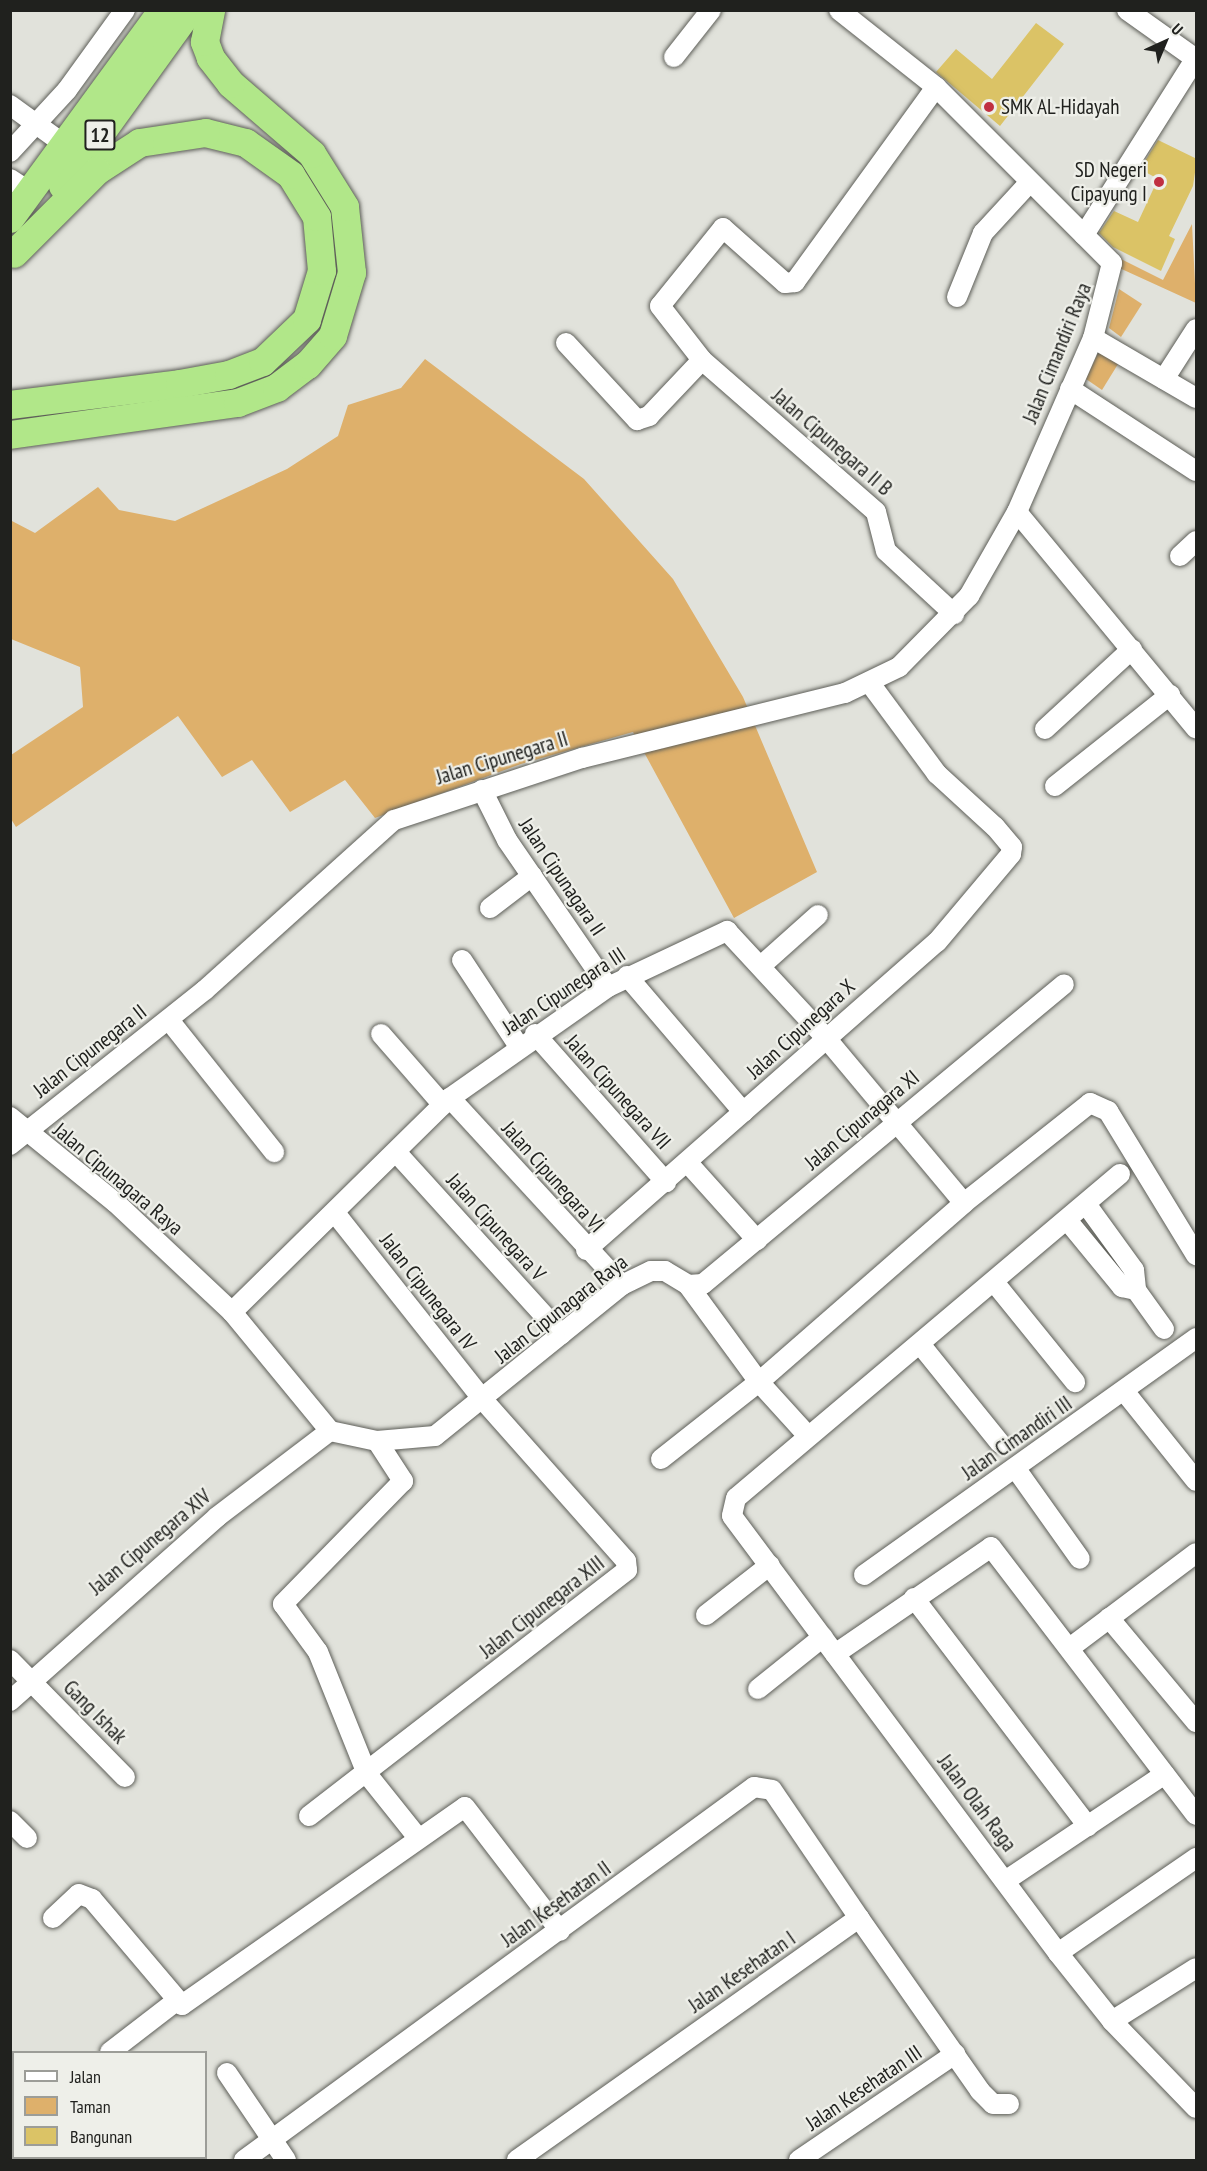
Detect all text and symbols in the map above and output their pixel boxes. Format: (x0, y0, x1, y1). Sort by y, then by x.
north arrow (1135, 12, 1195, 72)
text: U (1168, 19, 1187, 39)
place label: SMK AL-Hidayah (1001, 94, 1120, 120)
marker: SMK AL-Hidayah (982, 100, 996, 114)
road number: 12 (84, 118, 116, 152)
place label: SD Negeri Cipayung I (1071, 157, 1147, 207)
marker: SD Negeri Cipayung I (1152, 175, 1166, 189)
street label: Jalan Cimandiri Raya (1017, 279, 1097, 427)
street label: Jalan Cipunegara II B (767, 383, 897, 501)
street label: Jalan Cipunegara II (433, 726, 571, 790)
street label: Jalan Cipunagara II (513, 813, 611, 941)
street label: Jalan Cipunegara III (498, 942, 630, 1040)
street label: Jalan Cipunegara X (742, 974, 860, 1084)
street label: Jalan Cipunegara II (28, 999, 152, 1103)
street label: Jalan Cipunegara VII (560, 1029, 676, 1155)
street label: Jalan Cipunagara XI (800, 1065, 924, 1175)
street label: Jalan Cipunegara VI (496, 1116, 610, 1238)
street label: Jalan Cipunagara Raya (48, 1117, 188, 1241)
street label: Jalan Cipunegara V (441, 1168, 551, 1286)
street label: Jalan Cipunegara IV (375, 1229, 481, 1355)
street label: Jalan Cipunagara Raya (490, 1249, 632, 1369)
street label: Jalan Cimandiri III (957, 1391, 1077, 1485)
street label: Jalan Cipunegara XIV (84, 1484, 216, 1600)
street label: Jalan Cipunegara XIII (474, 1550, 610, 1664)
street label: Gang Ishak (58, 1675, 132, 1749)
street label: Jalan Olah Raga (932, 1750, 1022, 1856)
street label: Jalan Kesehatan II (496, 1856, 616, 1952)
street label: Jalan Kesehatan I (684, 1926, 800, 2018)
street label: Jalan Kesehatan III (801, 2040, 927, 2136)
legend (12, 2051, 207, 2159)
text: Jalan (70, 2065, 101, 2088)
text: Taman (70, 2095, 111, 2118)
text: Bangunan (70, 2125, 132, 2148)

